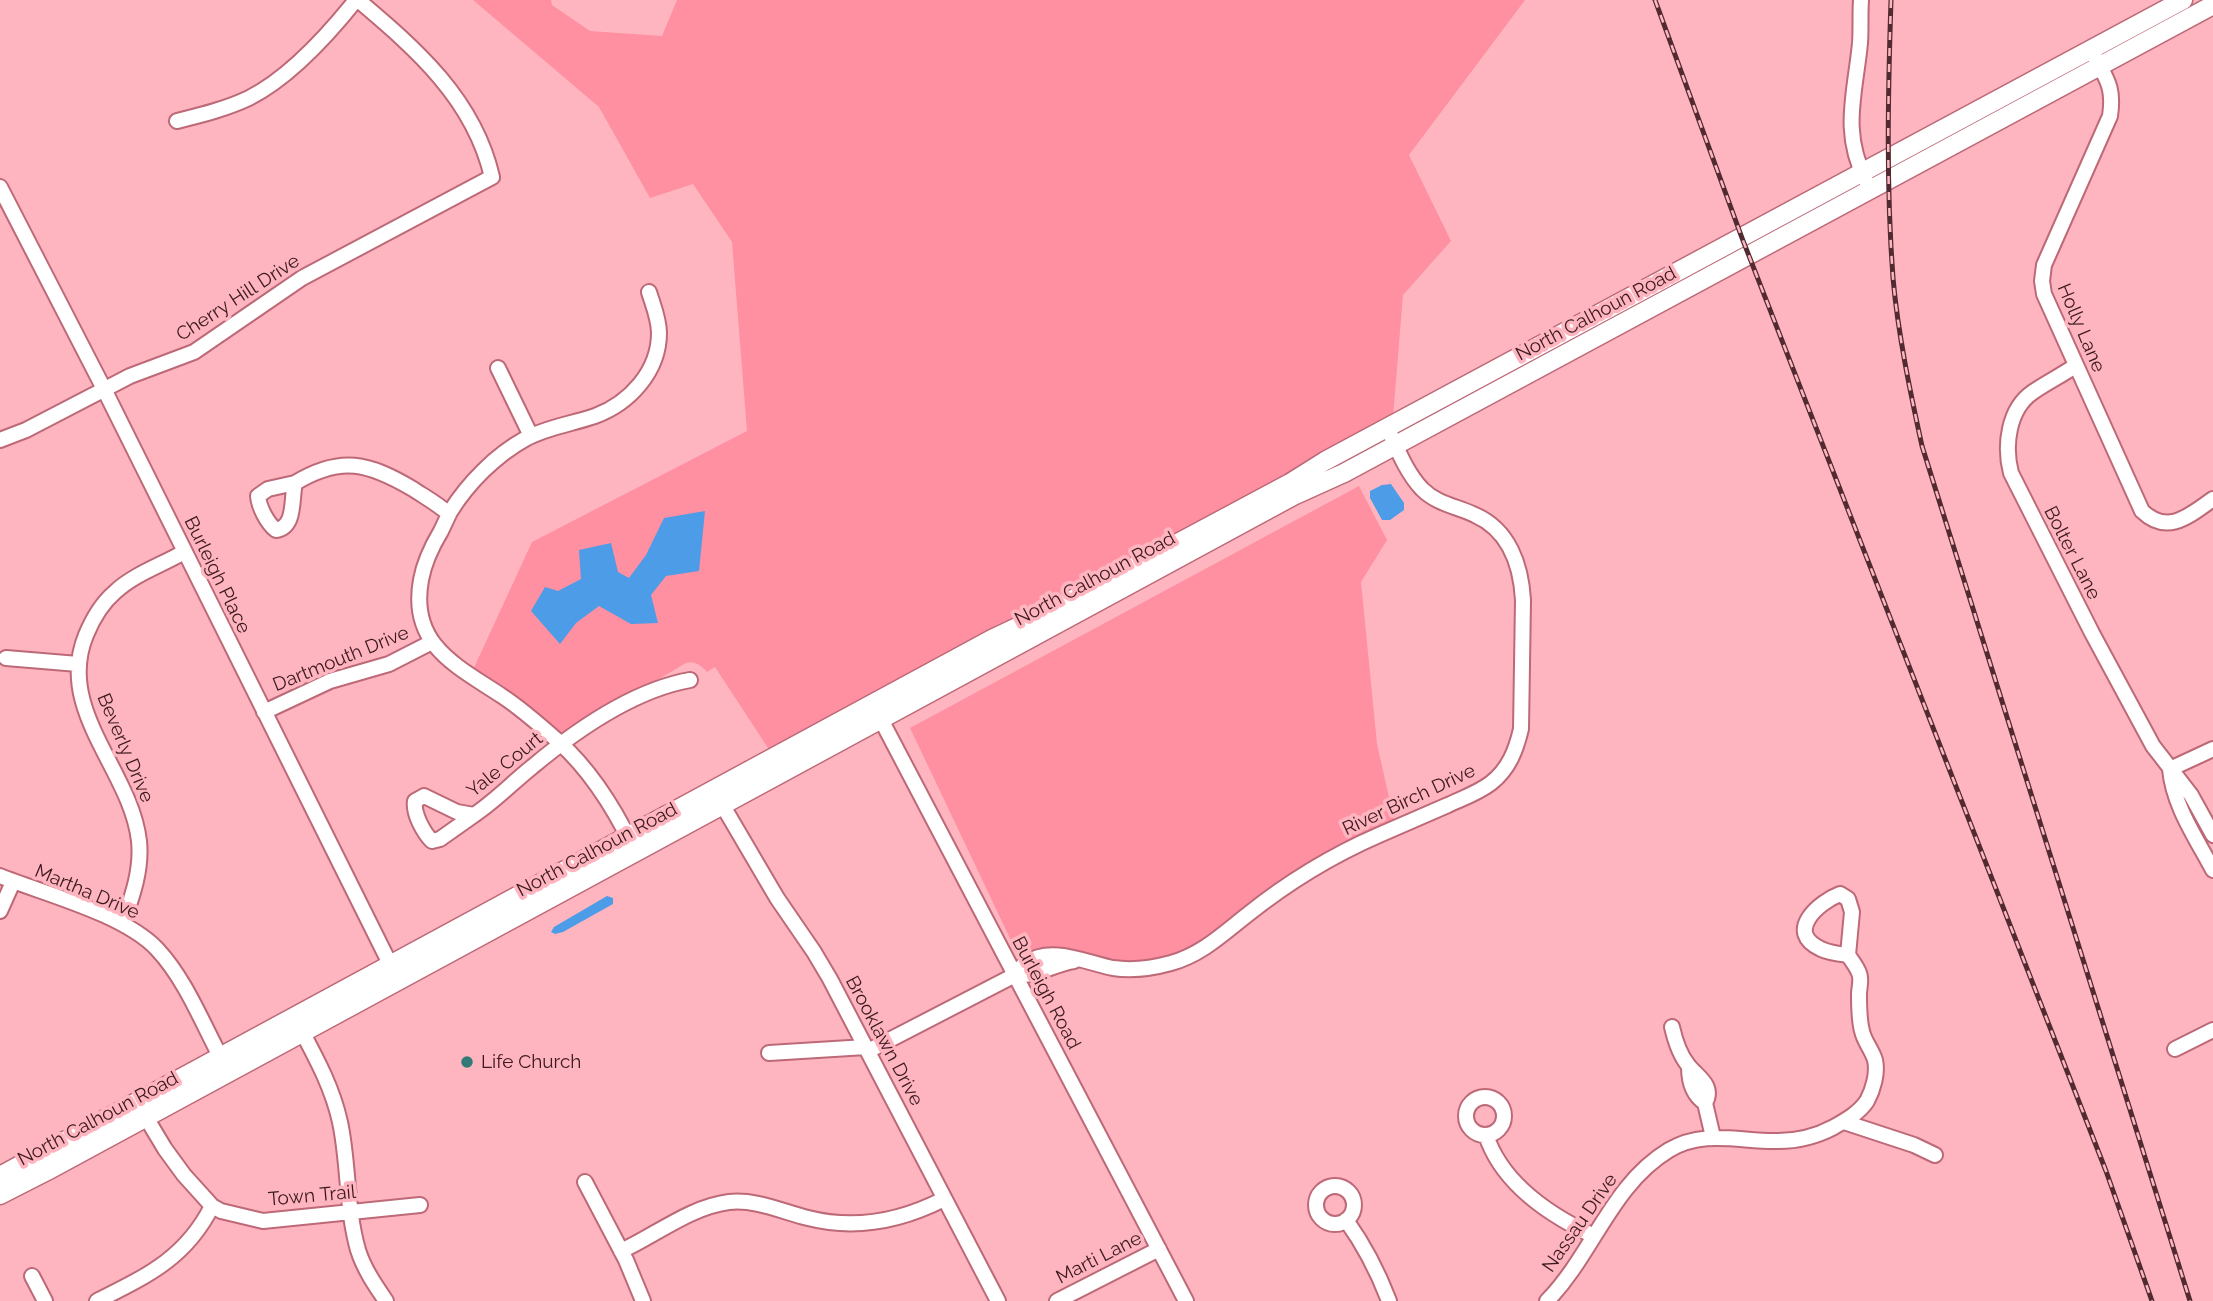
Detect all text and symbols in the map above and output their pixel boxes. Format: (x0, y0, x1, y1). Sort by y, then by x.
street label: Cherry Hill Drive (172, 250, 304, 346)
street label: North Calhoun Road (1512, 262, 1680, 366)
street label: Holly Lane (2052, 280, 2110, 376)
street label: Bolter Lane (2039, 503, 2105, 603)
street label: Burleigh Place (179, 513, 255, 637)
street label: North Calhoun Road (1011, 527, 1179, 631)
street label: Dartmouth Drive (270, 621, 412, 697)
street label: Beverly Drive (92, 690, 158, 806)
street label: Yale Court (463, 728, 547, 802)
street label: River Birch Drive (1339, 759, 1479, 841)
street label: North Calhoun Road (513, 798, 681, 902)
street label: Martha Drive (31, 860, 143, 924)
street label: Burleigh Road (1007, 933, 1085, 1053)
street label: Brooklawn Drive (840, 972, 928, 1110)
place label: Life Church (481, 1051, 581, 1073)
marker: Life Church (459, 1054, 475, 1070)
street label: North Calhoun Road (14, 1067, 182, 1171)
street label: Nassau Drive (1538, 1169, 1622, 1277)
street label: Town Trail (267, 1181, 357, 1211)
street label: Marti Lane (1053, 1227, 1145, 1289)

